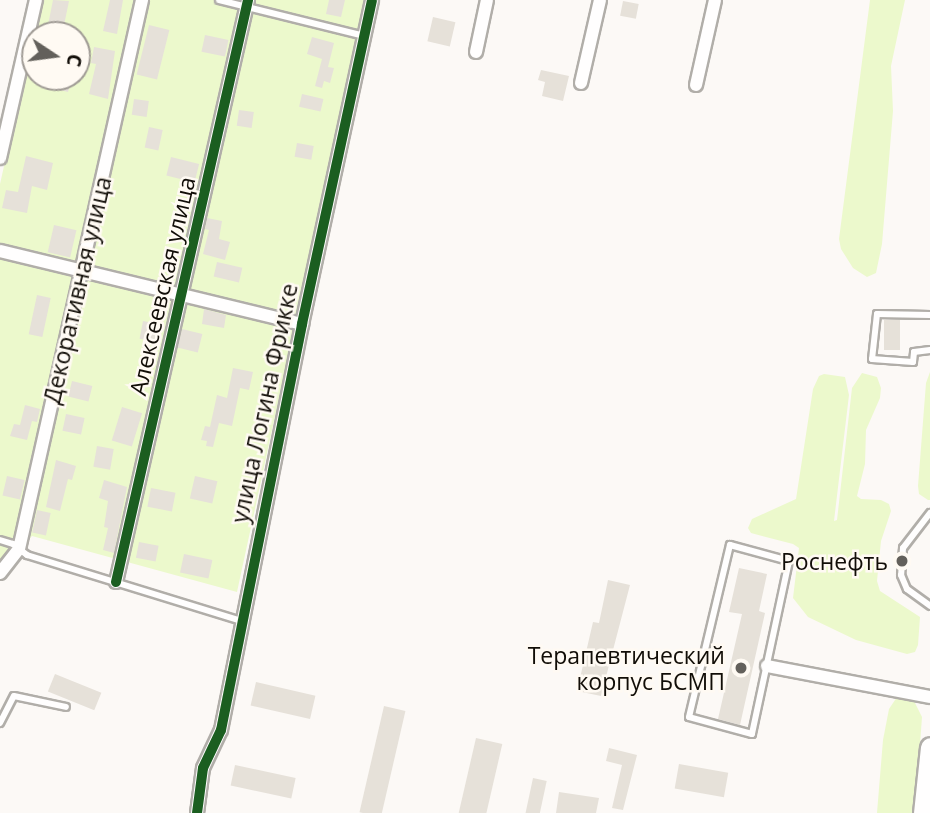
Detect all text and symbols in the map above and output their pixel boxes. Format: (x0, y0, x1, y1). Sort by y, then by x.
north arrow (21, 21, 91, 91)
text: С (60, 51, 89, 69)
street label: Декоративная улица (37, 174, 117, 406)
street label: Алексеевская улица (123, 174, 201, 398)
street label: улица Логина Фрикке (225, 281, 303, 525)
place label: Роснефть (781, 547, 888, 575)
marker: Роснефть (894, 553, 910, 569)
place label: Терапевтический корпус БСМП (528, 641, 725, 695)
marker: Терапевтический корпус БСМП (731, 658, 751, 678)

